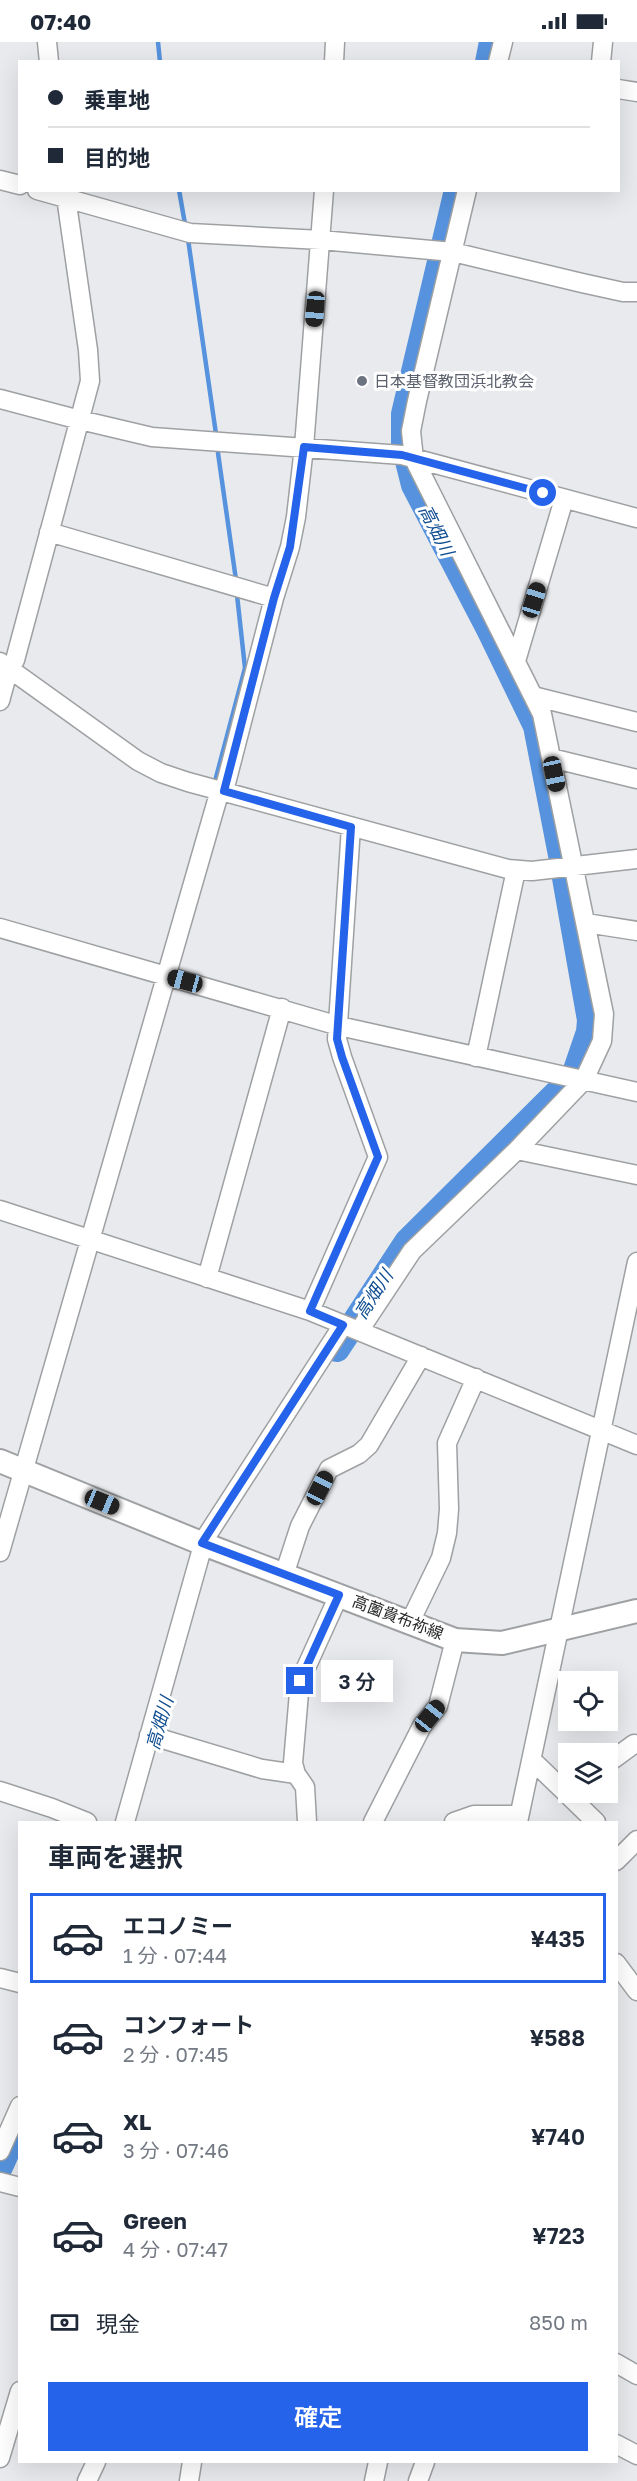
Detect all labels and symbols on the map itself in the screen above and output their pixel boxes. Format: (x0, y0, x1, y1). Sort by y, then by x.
car (304, 290, 326, 328)
place label: 日本基督教団浜北教会 (374, 371, 534, 391)
marker: 日本基督教団浜北教会 (355, 374, 369, 388)
route start (529, 479, 556, 506)
water label: 高畑川 (415, 501, 460, 561)
car (520, 580, 548, 620)
car (541, 755, 567, 793)
car (165, 968, 205, 994)
water label: 高畑川 (349, 1264, 398, 1323)
car (304, 1468, 336, 1508)
car (82, 1487, 122, 1517)
street label: 高薗貴布祢線 (350, 1590, 446, 1644)
callout: 3 分 (321, 1660, 393, 1702)
route end (286, 1667, 313, 1694)
water label: 高畑川 (141, 1692, 178, 1752)
car (412, 1696, 448, 1736)

